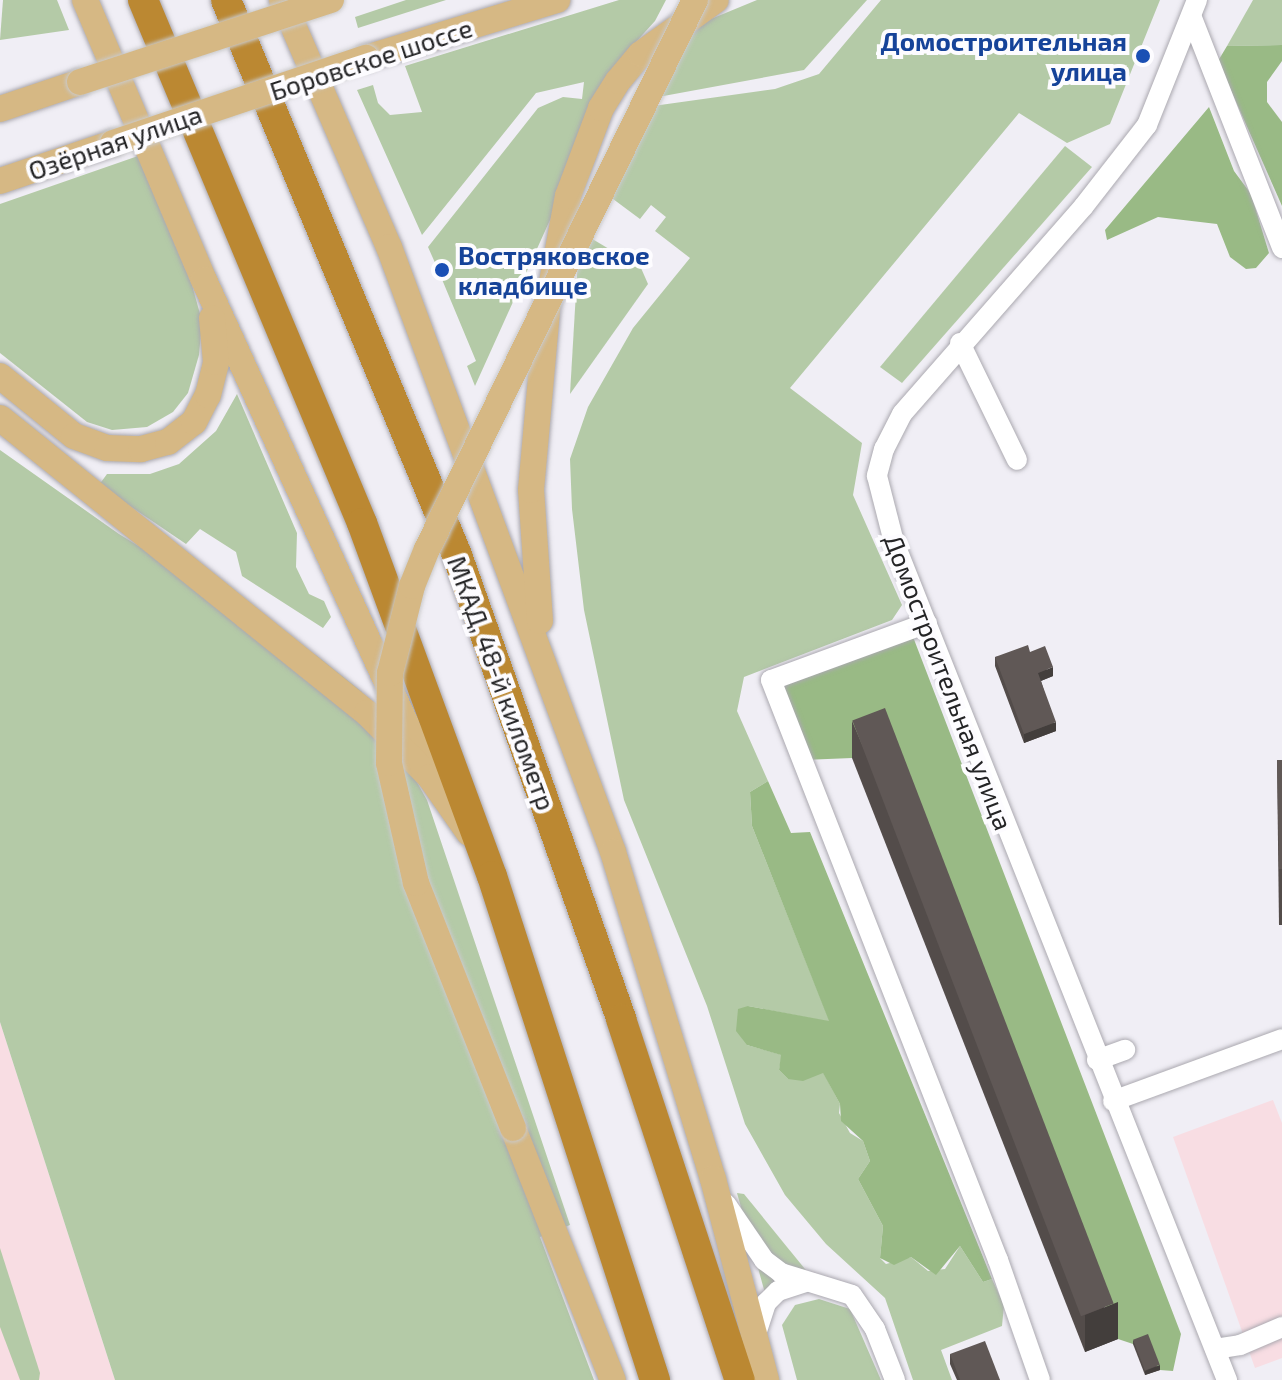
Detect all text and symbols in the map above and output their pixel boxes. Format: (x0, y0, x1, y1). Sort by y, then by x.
street label: Боровское шоссе (266, 12, 476, 106)
place label: Домостроительная улица (881, 25, 1127, 86)
marker: Домостроительная улица (1134, 47, 1152, 65)
street label: Озёрная улица (24, 98, 206, 186)
place label: Востряковское кладбище (458, 239, 650, 300)
marker: Востряковское кладбище (433, 261, 451, 279)
street label: Домостроительная улица (878, 530, 1020, 834)
street label: МКАД, 48-й километр (441, 552, 563, 814)

